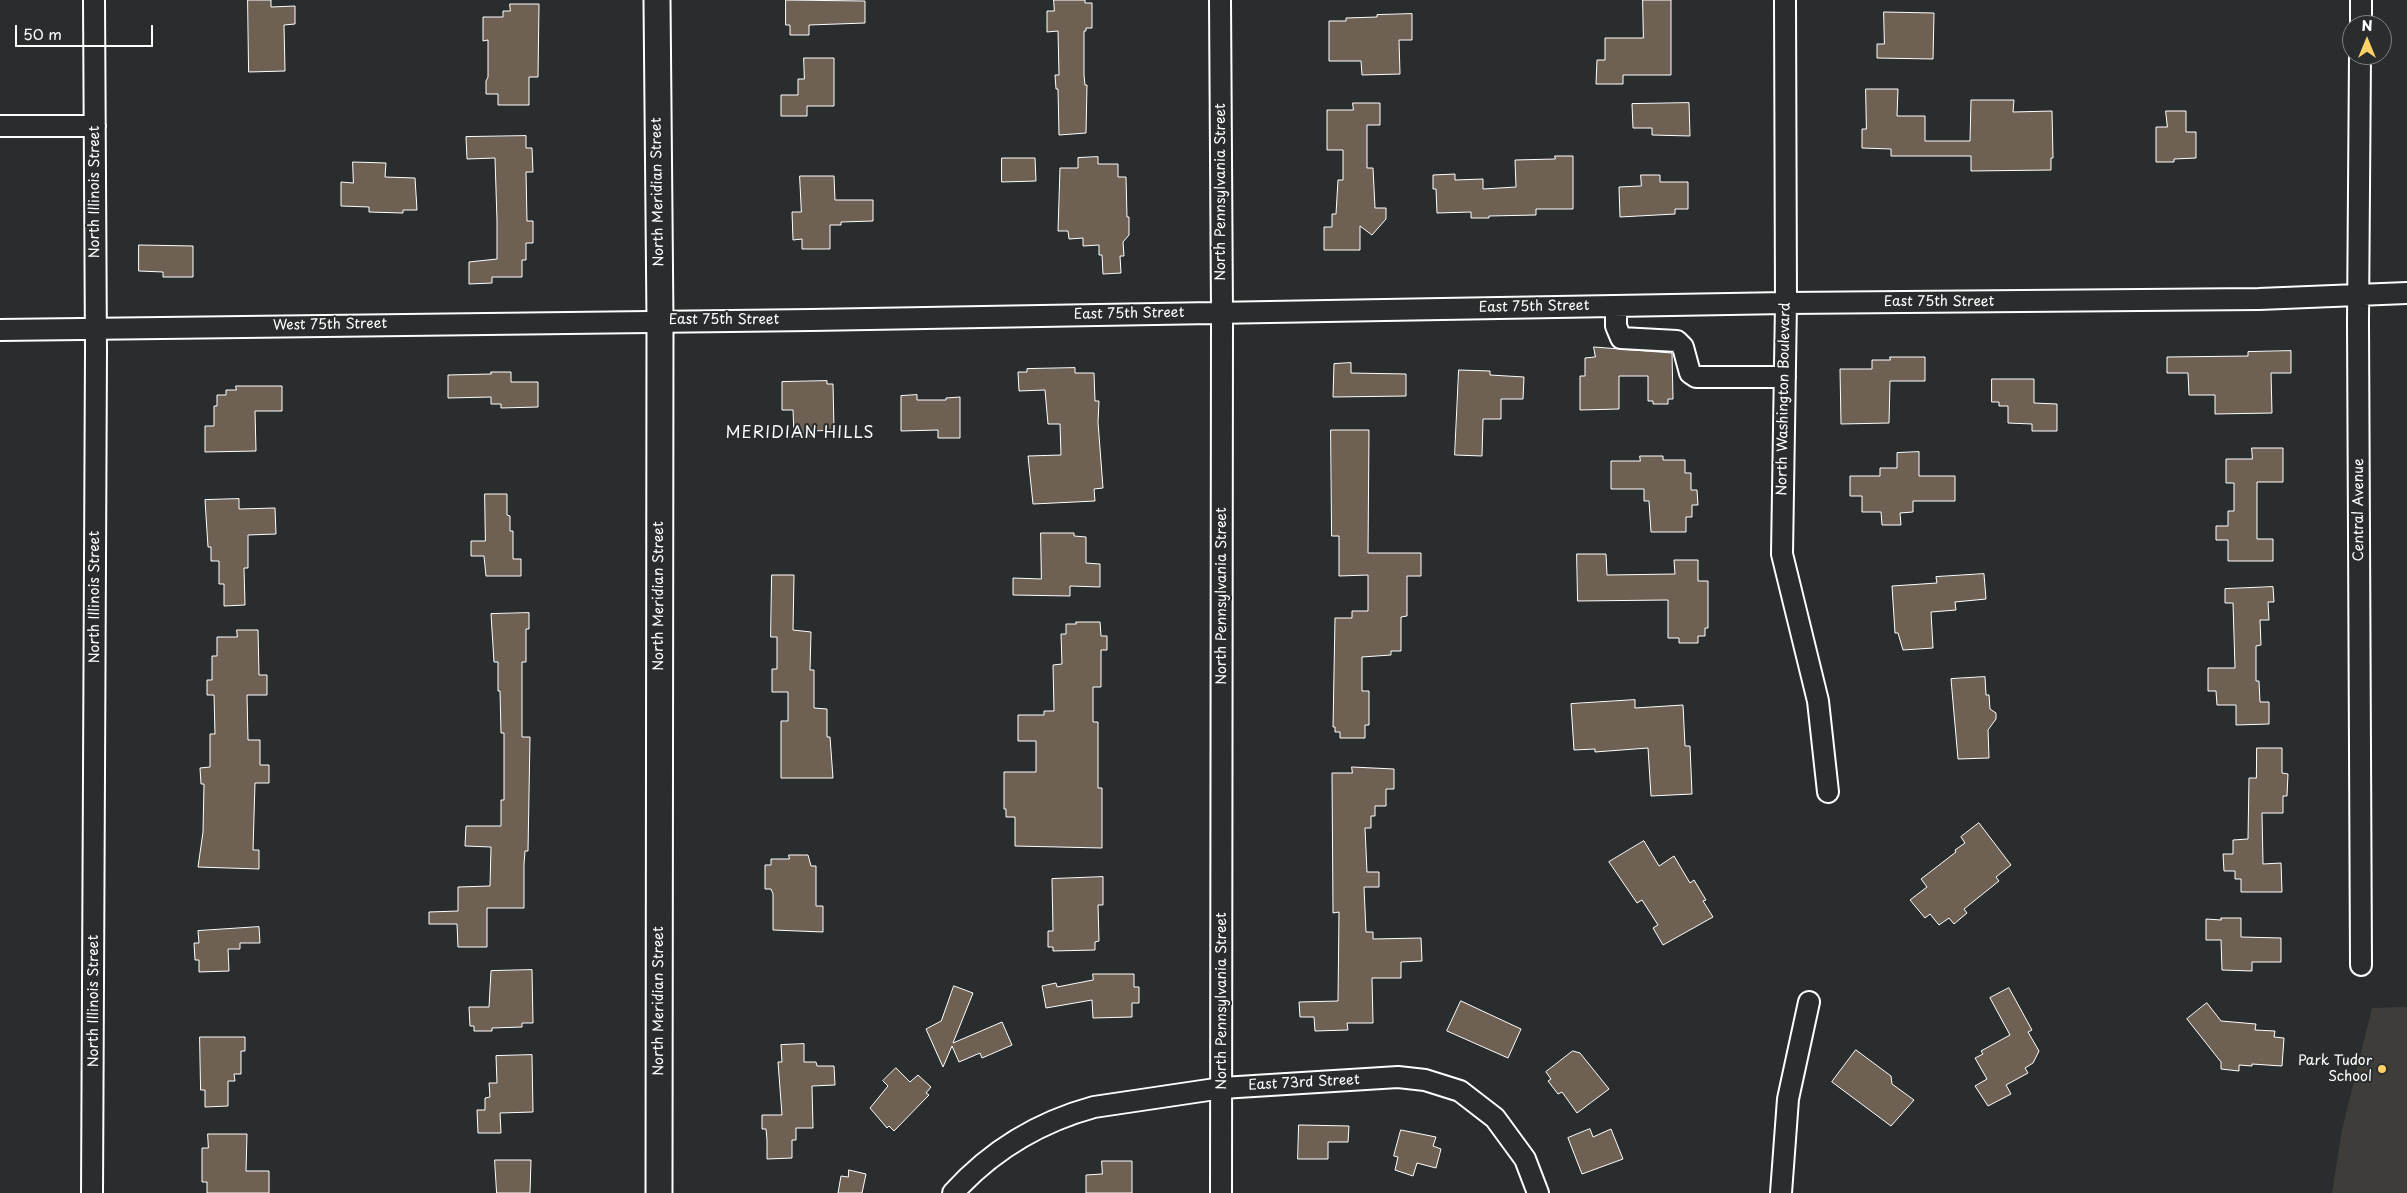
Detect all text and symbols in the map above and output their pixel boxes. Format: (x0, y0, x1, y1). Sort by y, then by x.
scale bar (18, 15, 155, 47)
north arrow (2342, 15, 2392, 65)
text: N (2361, 15, 2373, 36)
text: 50 m (23, 22, 62, 45)
street label: North Pennsylvania Street (1213, 103, 1229, 281)
street label: North Meridian Street (648, 117, 668, 267)
street label: North Illinois Street (87, 126, 103, 258)
street label: East 75th Street (1884, 294, 1994, 310)
street label: East 75th Street (1479, 298, 1589, 316)
street label: North Washington Boulevard (1774, 302, 1794, 496)
street label: East 75th Street (1074, 305, 1184, 323)
street label: East 75th Street (669, 312, 779, 328)
street label: West 75th Street (273, 316, 387, 334)
district label: MERIDIAN HILLS (725, 424, 875, 444)
street label: Central Avenue (2351, 458, 2367, 562)
street label: North Pennsylvania Street (1214, 507, 1230, 685)
street label: North Meridian Street (651, 521, 667, 671)
street label: North Illinois Street (87, 531, 103, 663)
street label: North Pennsylvania Street (1214, 912, 1230, 1090)
street label: North Meridian Street (651, 926, 667, 1076)
street label: North Illinois Street (86, 935, 102, 1067)
place label: Park Tudor School (2298, 1053, 2372, 1086)
marker: Park Tudor School (2376, 1063, 2388, 1075)
street label: East 73rd Street (1248, 1072, 1360, 1094)

